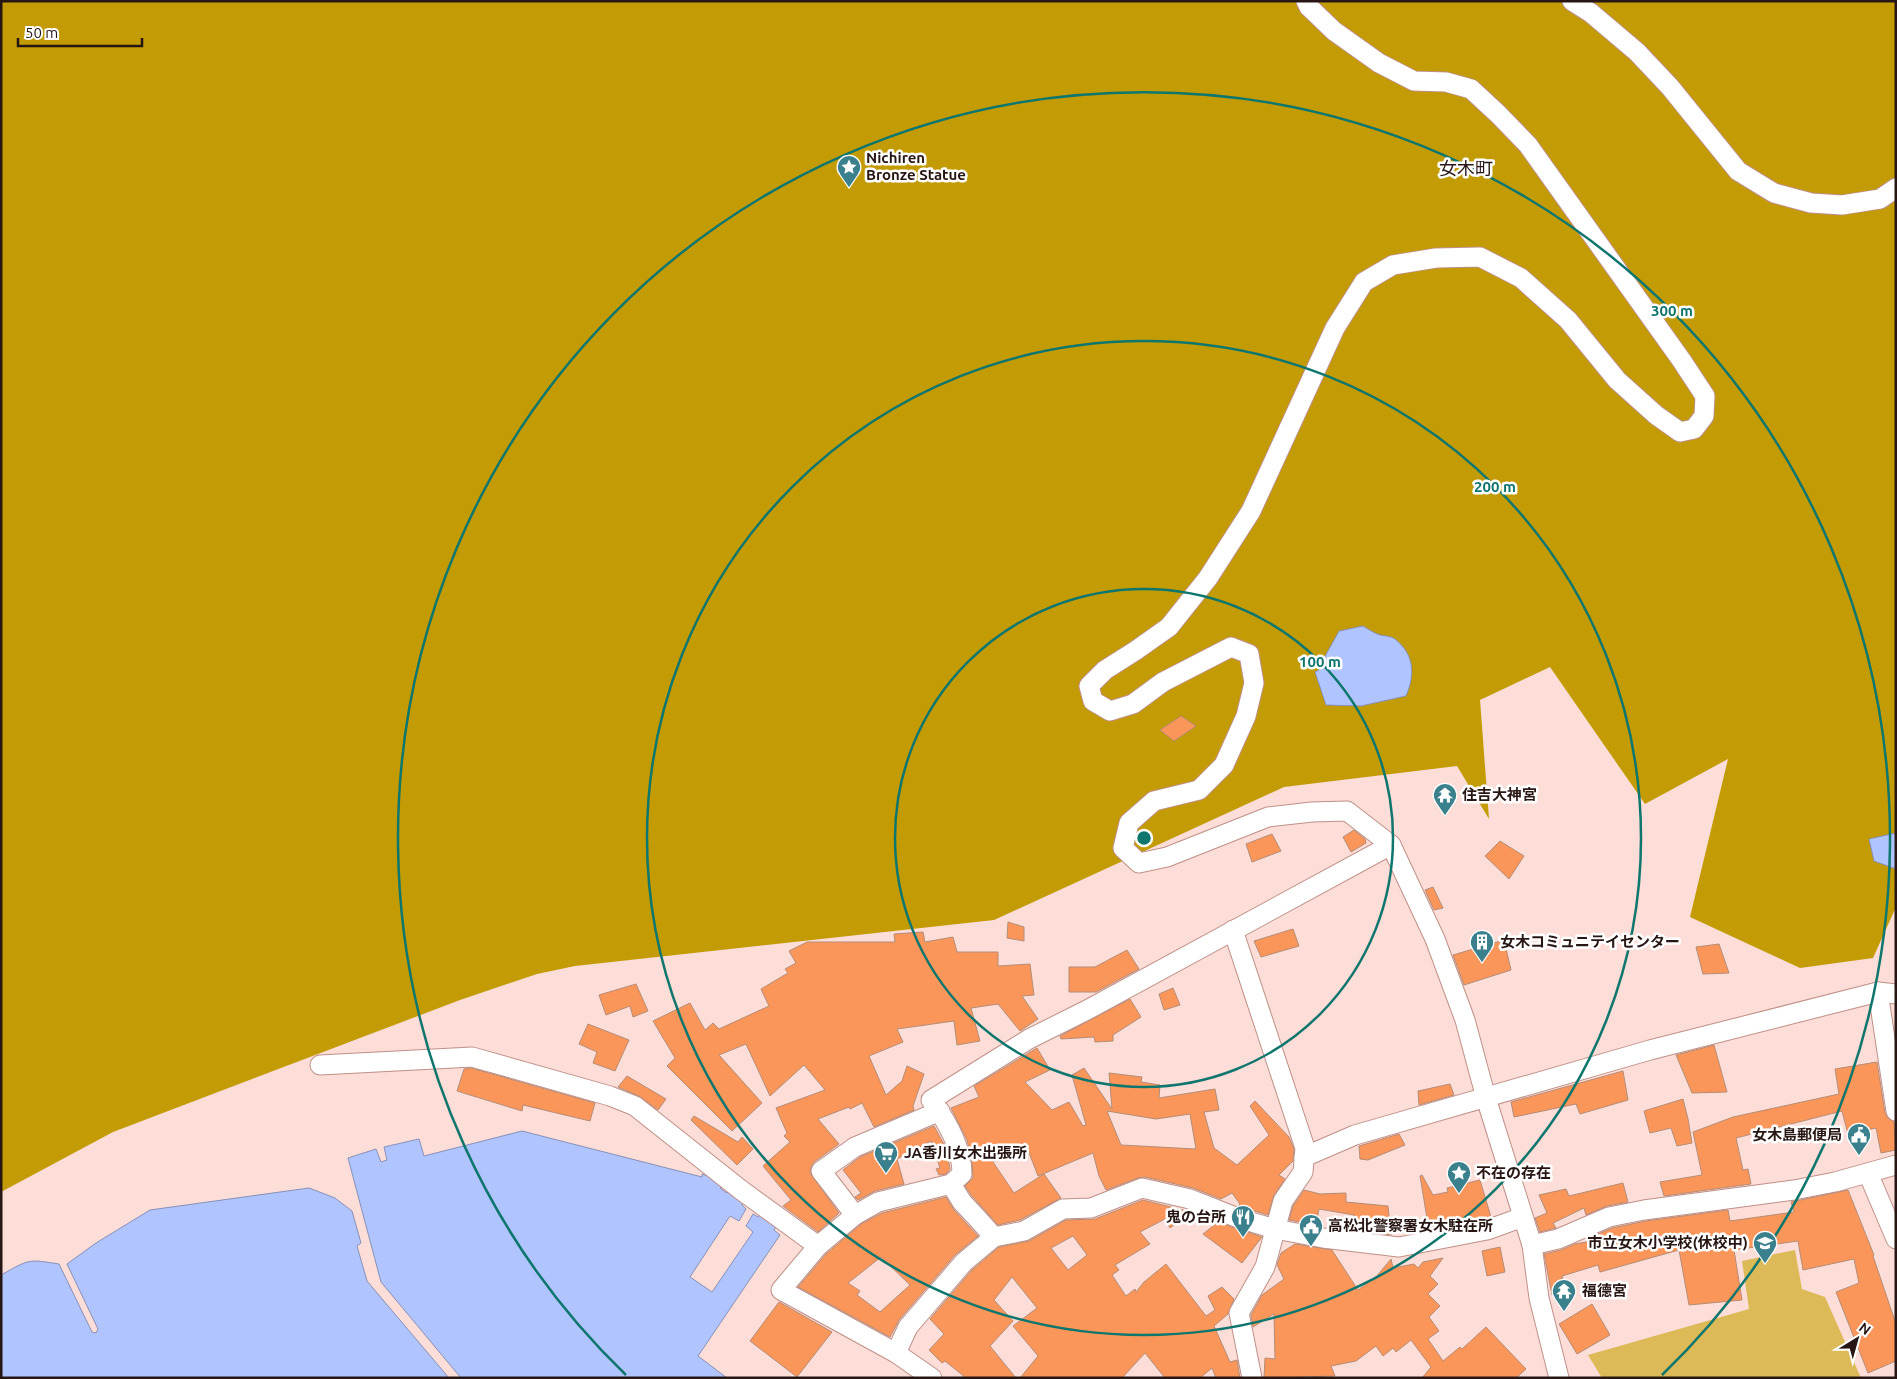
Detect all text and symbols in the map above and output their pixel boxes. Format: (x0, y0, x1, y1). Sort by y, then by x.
scale bar (18, 15, 141, 47)
text: 50 m (25, 24, 58, 41)
place label: Nichiren Bronze Statue (866, 149, 966, 183)
place icon: Nichiren Bronze Statue (836, 154, 862, 188)
district label: 女木町 (1439, 158, 1493, 178)
text: 300 m (1651, 302, 1693, 319)
text: 200 m (1474, 478, 1516, 495)
text: 100 m (1299, 653, 1341, 670)
temple icon: 住吉大神宮 (1432, 782, 1458, 816)
place label: 住吉大神宮 (1462, 786, 1537, 803)
centre of rings (1135, 829, 1153, 847)
building icon: 女木コミュニテイセンター (1469, 929, 1495, 963)
place label: 女木コミュニテイセンター (1500, 933, 1680, 950)
public building icon: 女木島郵便局 (1846, 1122, 1872, 1156)
place label: 女木島郵便局 (1752, 1126, 1842, 1143)
supermarket icon: JA香川女木出張所 (873, 1140, 899, 1174)
place label: JA香川女木出張所 (904, 1144, 1027, 1161)
place icon: 不在の存在 (1446, 1160, 1472, 1194)
place label: 不在の存在 (1476, 1164, 1551, 1181)
restaurant icon: 鬼の台所 (1230, 1204, 1256, 1238)
place label: 鬼の台所 (1166, 1208, 1226, 1225)
public building icon: 高松北警察署女木駐在所 (1298, 1213, 1324, 1247)
place label: 高松北警察署女木駐在所 (1328, 1217, 1493, 1234)
school or university icon: 市立女木小学校(休校中) (1752, 1230, 1778, 1264)
place label: 市立女木小学校(休校中) (1588, 1234, 1748, 1251)
temple icon: 福德宮 (1551, 1278, 1577, 1312)
place label: 福德宮 (1581, 1282, 1627, 1299)
north arrow (1832, 1314, 1882, 1364)
text: N (1856, 1319, 1874, 1338)

